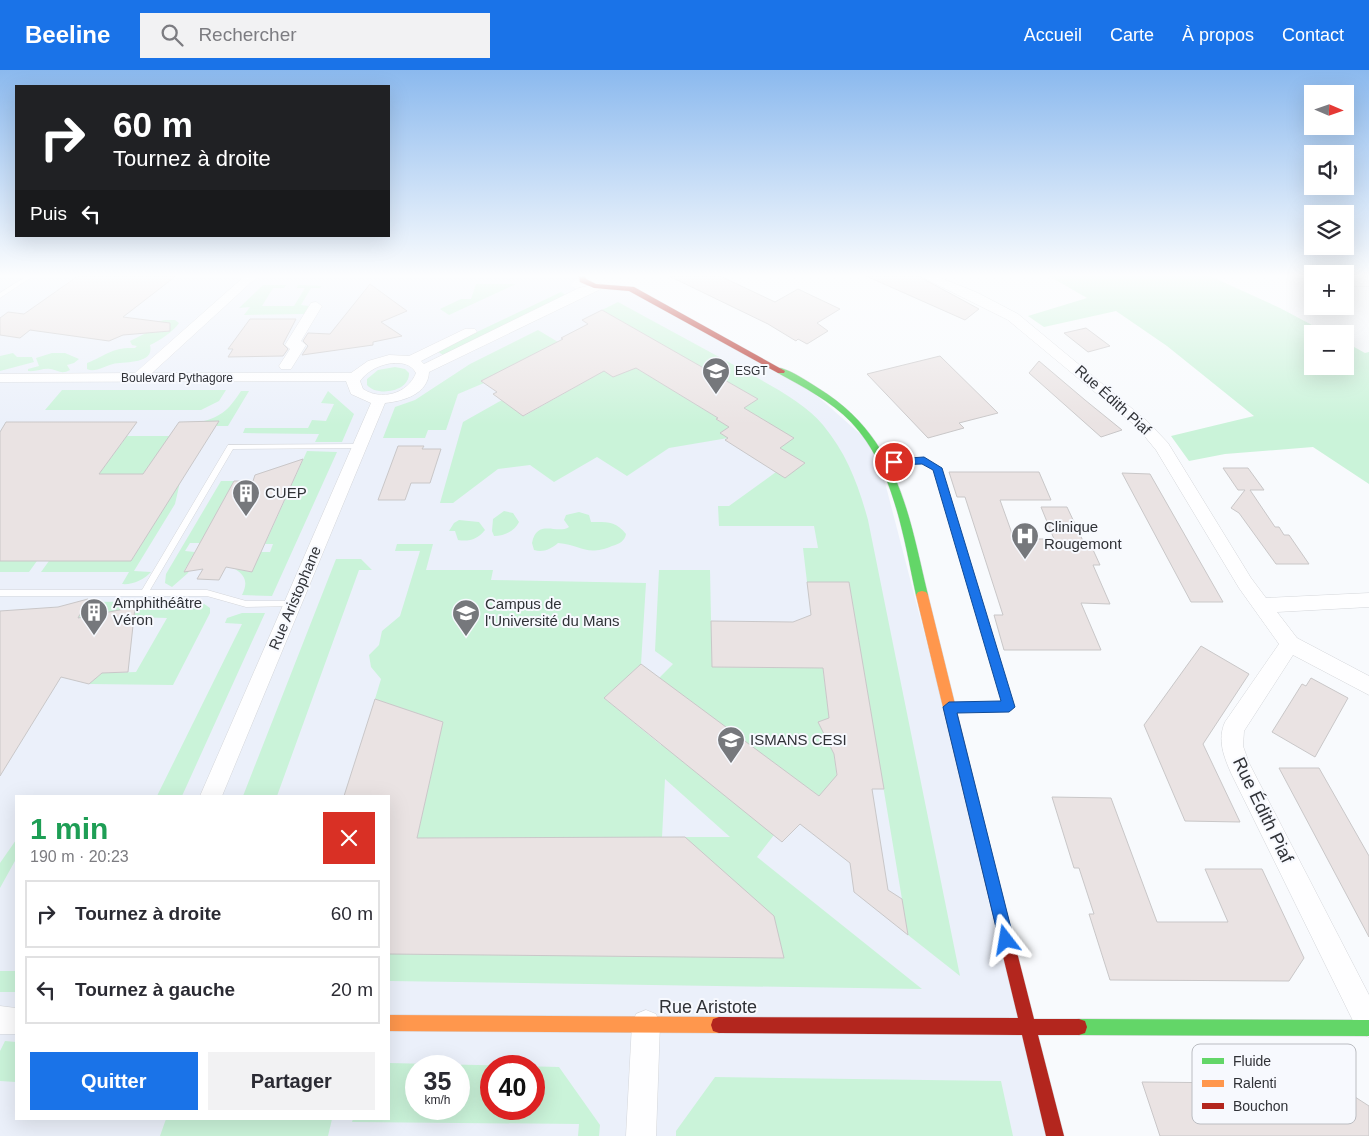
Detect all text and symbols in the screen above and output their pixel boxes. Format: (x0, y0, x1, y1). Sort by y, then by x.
search box (140, 13, 490, 58)
text: Beeline (25, 21, 110, 48)
icon: search (158, 21, 186, 49)
text: Rechercher (198, 24, 297, 45)
text: Accueil (1024, 25, 1082, 45)
text: Carte (1110, 25, 1154, 45)
text: À propos (1182, 25, 1254, 45)
text: Contact (1282, 25, 1344, 45)
north arrow (1304, 85, 1354, 135)
map controls (1304, 85, 1354, 375)
icon: right (30, 105, 95, 170)
text: 60 m (113, 105, 193, 144)
button: sound (1304, 145, 1354, 195)
text: Tournez à droite (113, 146, 271, 171)
icon: left (77, 200, 105, 228)
text: Puis (30, 203, 67, 224)
button: layers (1304, 205, 1354, 255)
button: + (1304, 265, 1354, 315)
button: − (1304, 325, 1354, 375)
school or university icon: ESGT (701, 356, 731, 395)
street label: Rue Édith Piaf (1072, 361, 1155, 439)
place label: ESGT (735, 364, 768, 378)
street label: Boulevard Pythagore (121, 371, 233, 385)
pin (873, 441, 915, 483)
icon: arrive (880, 448, 908, 476)
building icon: CUEP (231, 478, 261, 517)
place label: CUEP (265, 484, 307, 501)
place label: Clinique Rougemont (1044, 518, 1122, 552)
hospital icon: Clinique Rougemont (1010, 521, 1040, 560)
street label: Rue Aristophane (265, 543, 324, 652)
place label: Amphithéâtre Véron (113, 594, 202, 628)
place label: Campus de l'Université du Mans (485, 595, 620, 629)
building icon: Amphithéâtre Véron (79, 597, 109, 636)
school or university icon: Campus de l'Université du Mans (451, 598, 481, 637)
school or university icon: ISMANS CESI (716, 725, 746, 764)
place label: ISMANS CESI (750, 731, 847, 748)
street label: Rue Édith Piaf (1229, 754, 1298, 867)
text: 1 min (30, 812, 108, 845)
button: close (323, 812, 375, 864)
text: 190 m · 20:23 (30, 848, 129, 865)
icon: right (32, 900, 60, 928)
text: Tournez à droite (75, 903, 221, 924)
text: 60 m (331, 903, 373, 924)
position arrow (979, 913, 1031, 965)
icon: left (32, 976, 60, 1004)
text: Tournez à gauche (75, 979, 235, 1000)
text: 20 m (331, 979, 373, 1000)
street label: Rue Aristote (659, 997, 757, 1017)
legend (1192, 1044, 1356, 1124)
button: Quitter (30, 1052, 198, 1110)
button: Partager (208, 1052, 375, 1110)
text: Fluide (1233, 1053, 1271, 1069)
speed limit sign: 40 (480, 1055, 545, 1120)
text: 35 (424, 1067, 451, 1095)
text: Ralenti (1233, 1075, 1277, 1091)
text: km/h (424, 1093, 451, 1107)
text: Bouchon (1233, 1098, 1288, 1114)

